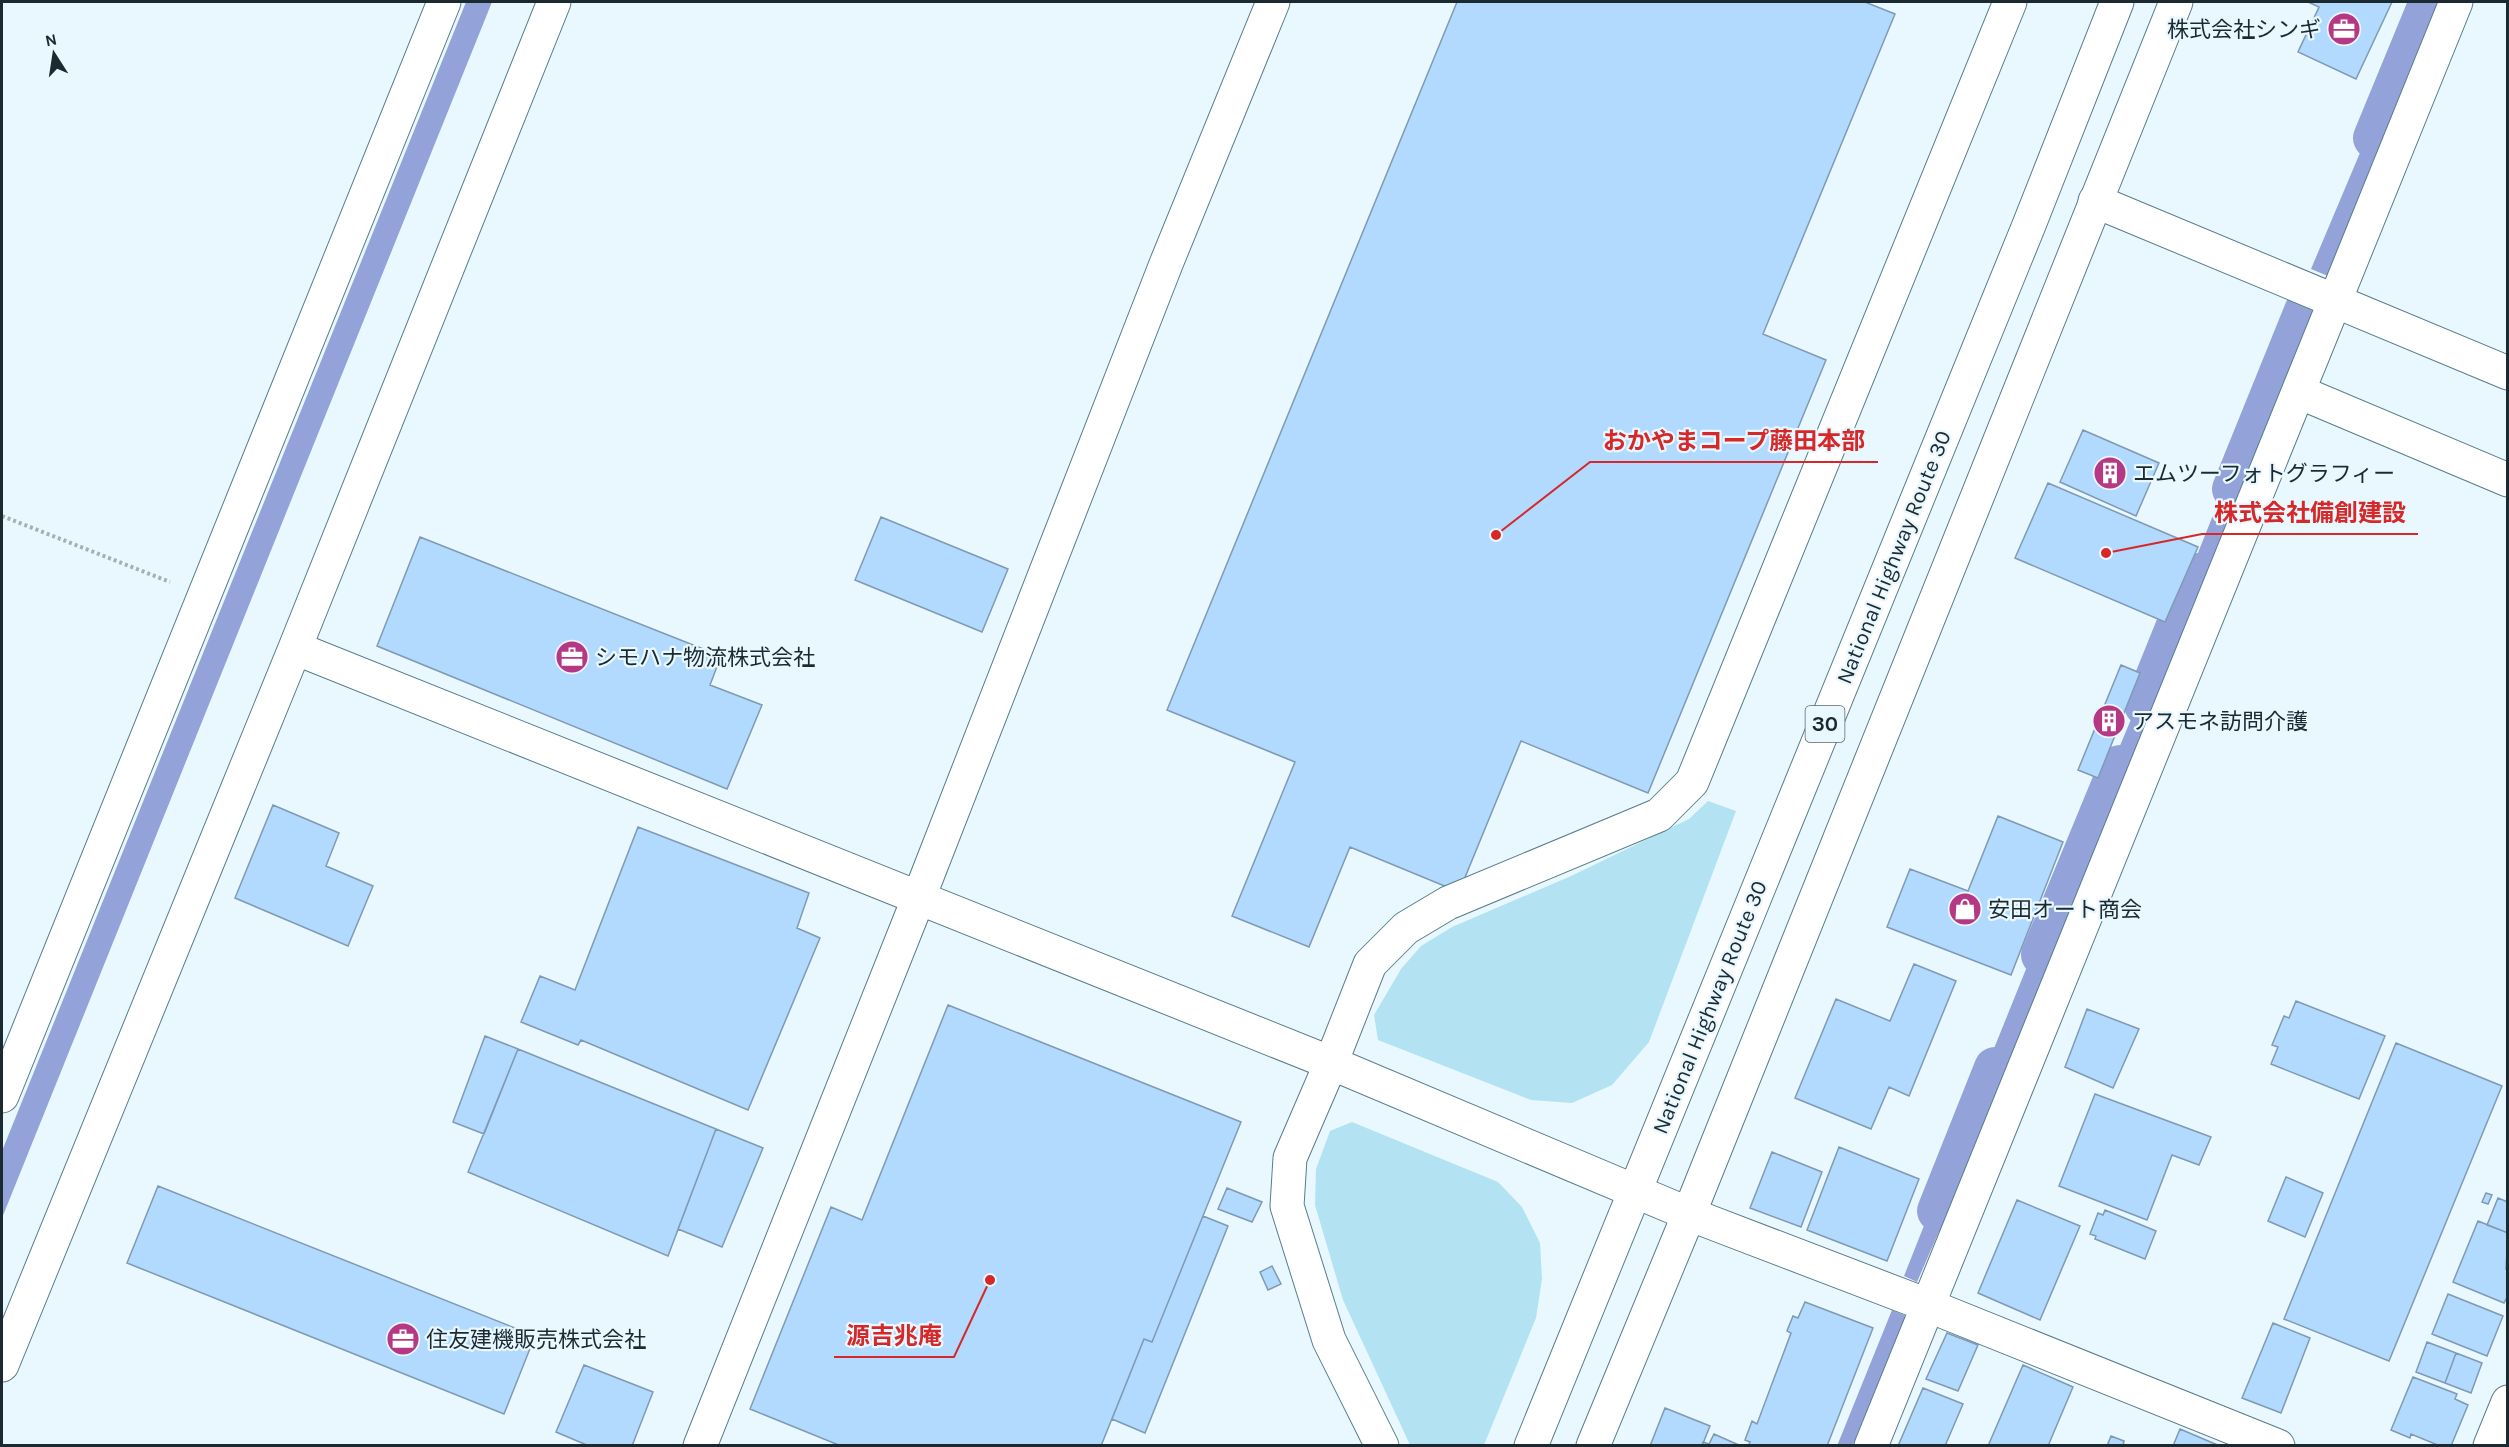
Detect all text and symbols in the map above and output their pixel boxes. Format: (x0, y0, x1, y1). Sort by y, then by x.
office icon: 株式会社シンギ (2326, 11, 2362, 47)
place label: 株式会社シンギ (2167, 17, 2321, 43)
north arrow (24, 24, 84, 84)
text: N (43, 29, 59, 50)
callout: おかやまコープ藤田本部 (1590, 420, 1878, 462)
text: おかやまコープ藤田本部 (1603, 427, 1865, 455)
street label: National Highway Route 30 (1831, 427, 1957, 688)
building icon: エムツーフォトグラフィー (2092, 455, 2128, 491)
place label: エムツーフォトグラフィー (2133, 461, 2395, 487)
callout: 株式会社備創建設 (2202, 492, 2418, 534)
text: 株式会社備創建設 (2214, 499, 2406, 527)
office icon: シモハナ物流株式会社 (554, 639, 590, 675)
place label: シモハナ物流株式会社 (595, 645, 815, 671)
building icon: アスモネ訪問介護 (2091, 703, 2127, 739)
road number: 30 (1806, 706, 1844, 742)
place label: アスモネ訪問介護 (2132, 709, 2308, 735)
street label: National Highway Route 30 (1647, 877, 1773, 1138)
shop icon: 安田オート商会 (1947, 891, 1983, 927)
place label: 安田オート商会 (1988, 897, 2142, 923)
callout: 源吉兆庵 (834, 1315, 954, 1357)
office icon: 住友建機販売株式会社 (385, 1321, 421, 1357)
text: 源吉兆庵 (846, 1322, 942, 1350)
place label: 住友建機販売株式会社 (426, 1327, 646, 1353)

